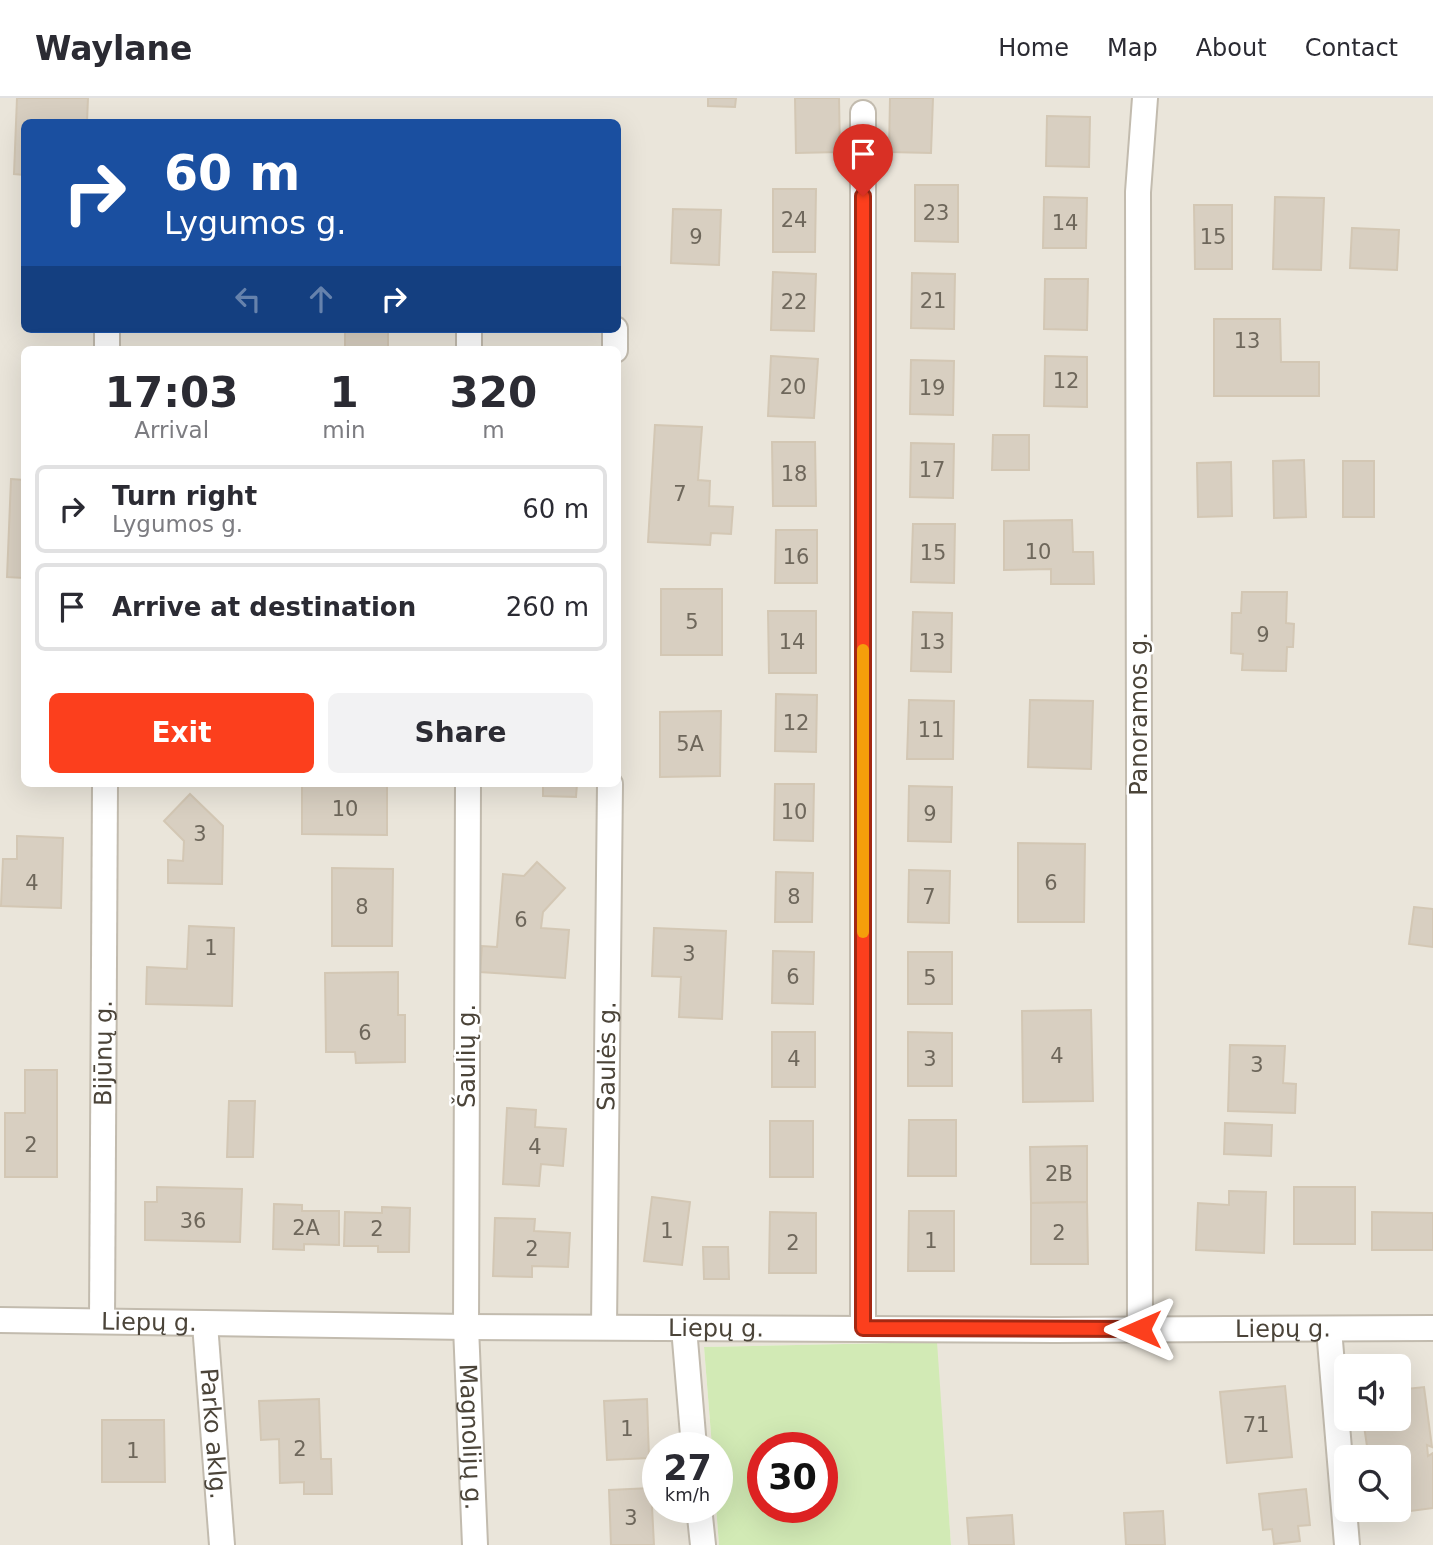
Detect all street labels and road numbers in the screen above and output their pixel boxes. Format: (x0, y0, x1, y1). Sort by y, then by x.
street label: Panoramos g. (1125, 632, 1153, 796)
street label: Bijūnų g. (89, 1000, 118, 1106)
street label: Saulės g. (592, 1001, 622, 1111)
street label: Šaulių g. (451, 1004, 481, 1108)
street label: Liepų g. (101, 1308, 197, 1337)
street label: Liepų g. (668, 1314, 764, 1343)
street label: Liepų g. (1235, 1315, 1331, 1343)
street label: Magnolijų g. (454, 1363, 488, 1511)
street label: Parko aklg. (194, 1367, 232, 1500)

